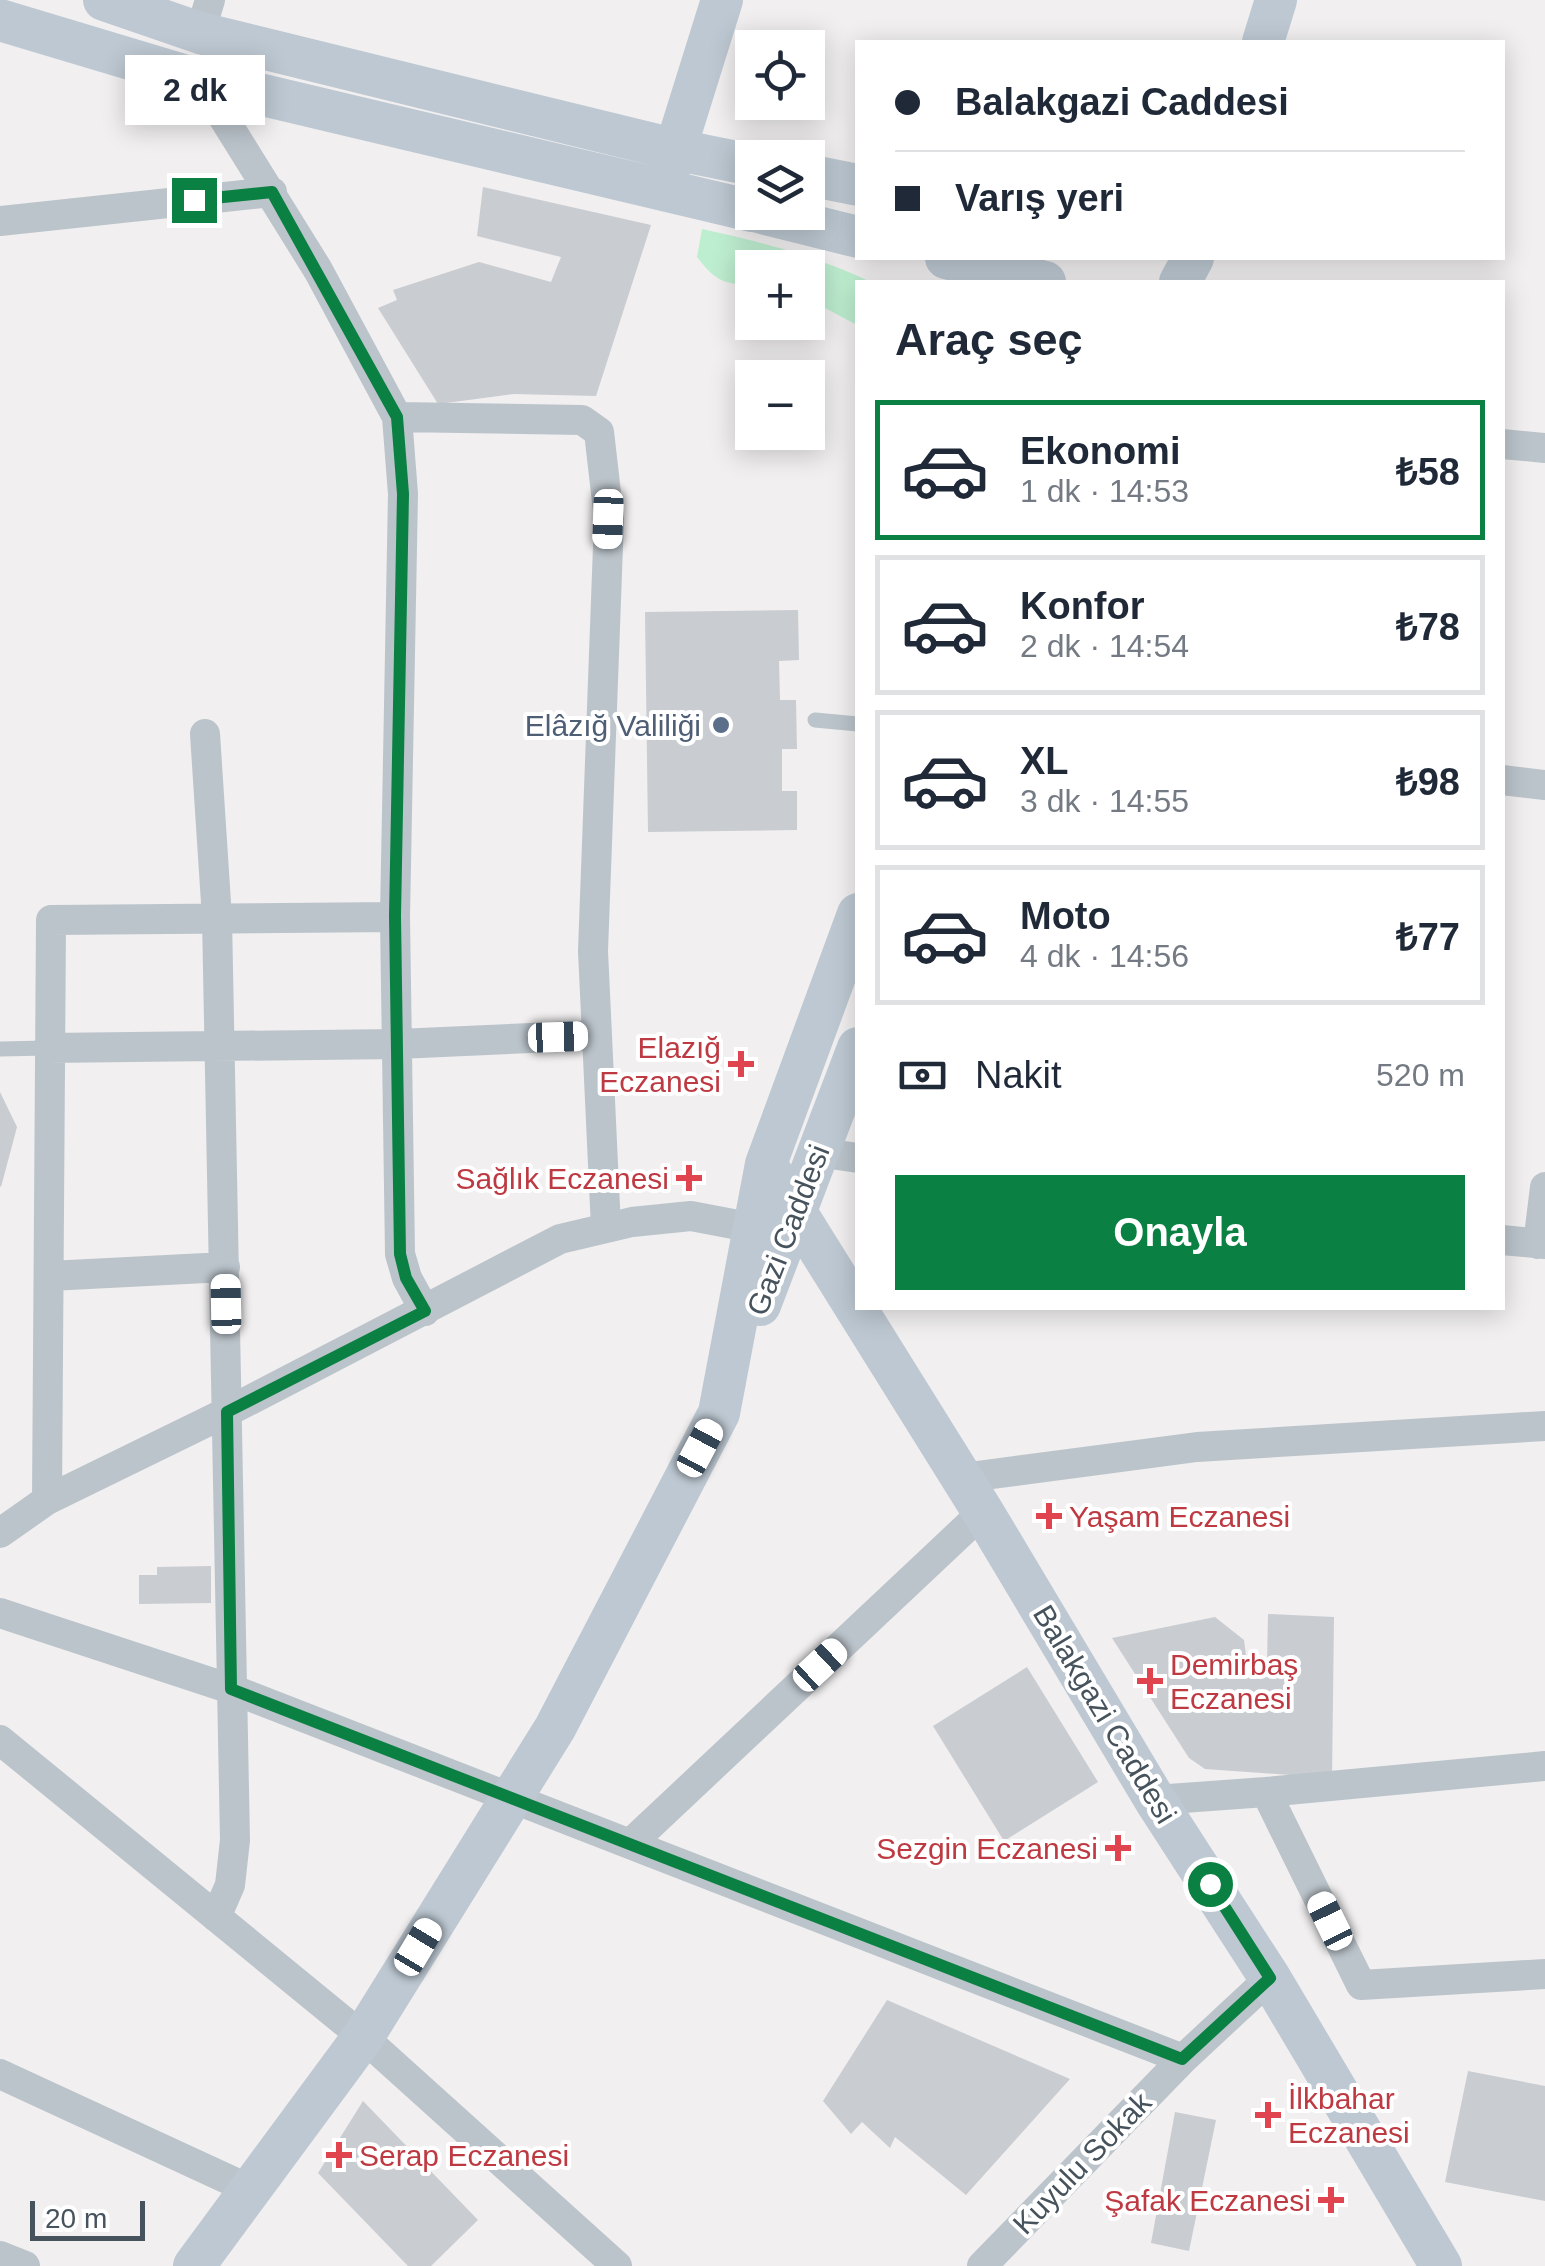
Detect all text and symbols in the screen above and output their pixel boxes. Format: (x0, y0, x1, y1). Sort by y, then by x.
map controls (735, 30, 825, 450)
button: locate (735, 30, 825, 120)
callout: 2 dk (124, 55, 264, 125)
text: 2 dk (163, 72, 227, 108)
text: Balakgazi Caddesi (955, 81, 1289, 123)
button: layers (735, 140, 825, 230)
text: Varış yeri (955, 177, 1124, 219)
route end (172, 178, 217, 223)
button: + (735, 250, 825, 340)
text: Araç seç (895, 314, 1083, 365)
button: − (735, 360, 825, 450)
icon: car (900, 425, 990, 515)
text: Ekonomi (1020, 430, 1180, 472)
text: ₺58 (1396, 451, 1460, 493)
text: 1 dk · 14:53 (1020, 473, 1189, 509)
car (592, 488, 624, 550)
icon: car (900, 580, 990, 670)
text: Konfor (1020, 585, 1145, 627)
text: ₺78 (1396, 606, 1460, 648)
text: 2 dk · 14:54 (1020, 628, 1189, 664)
place label: Elâzığ Valiliği (525, 709, 701, 742)
marker: Elâzığ Valiliği (710, 714, 732, 736)
icon: car (900, 735, 990, 825)
text: XL (1020, 740, 1069, 782)
text: ₺98 (1396, 761, 1460, 803)
text: 3 dk · 14:55 (1020, 783, 1189, 819)
icon: car (900, 890, 990, 980)
text: Moto (1020, 895, 1111, 937)
text: ₺77 (1396, 916, 1460, 958)
text: 4 dk · 14:56 (1020, 938, 1189, 974)
car (527, 1021, 589, 1053)
place label: Elazığ Eczanesi (599, 1031, 721, 1098)
icon: cash (895, 1048, 950, 1103)
marker: Elazığ Eczanesi (730, 1053, 752, 1075)
text: Nakit (975, 1054, 1062, 1096)
text: 520 m (1376, 1057, 1465, 1093)
street label: Gazi Caddesi (740, 1140, 836, 1320)
place label: Sağlık Eczanesi (456, 1162, 669, 1195)
marker: Sağlık Eczanesi (678, 1167, 700, 1189)
button: Onayla (895, 1175, 1465, 1290)
car (210, 1274, 242, 1334)
car (673, 1414, 727, 1482)
place label: Yaşam Eczanesi (1069, 1500, 1290, 1533)
marker: Yaşam Eczanesi (1038, 1505, 1060, 1527)
street label: Balakgazi Caddesi (1027, 1599, 1183, 1829)
car (788, 1634, 852, 1696)
place label: Demirbaş Eczanesi (1170, 1648, 1298, 1715)
marker: Demirbaş Eczanesi (1139, 1670, 1161, 1692)
place label: Sezgin Eczanesi (876, 1832, 1098, 1865)
marker: Sezgin Eczanesi (1107, 1837, 1129, 1859)
route start (1188, 1862, 1233, 1907)
car (1303, 1887, 1357, 1955)
car (390, 1914, 446, 1980)
place label: İlkbahar Eczanesi (1288, 2082, 1410, 2149)
street label: Kuyulu Sokak (1006, 2085, 1158, 2240)
marker: İlkbahar Eczanesi (1257, 2104, 1279, 2126)
place label: Serap Eczanesi (359, 2139, 569, 2172)
marker: Serap Eczanesi (328, 2144, 350, 2166)
place label: Şafak Eczanesi (1104, 2184, 1311, 2217)
marker: Şafak Eczanesi (1320, 2189, 1342, 2211)
scale bar (30, 2196, 145, 2240)
text: 20 m (45, 2203, 107, 2234)

